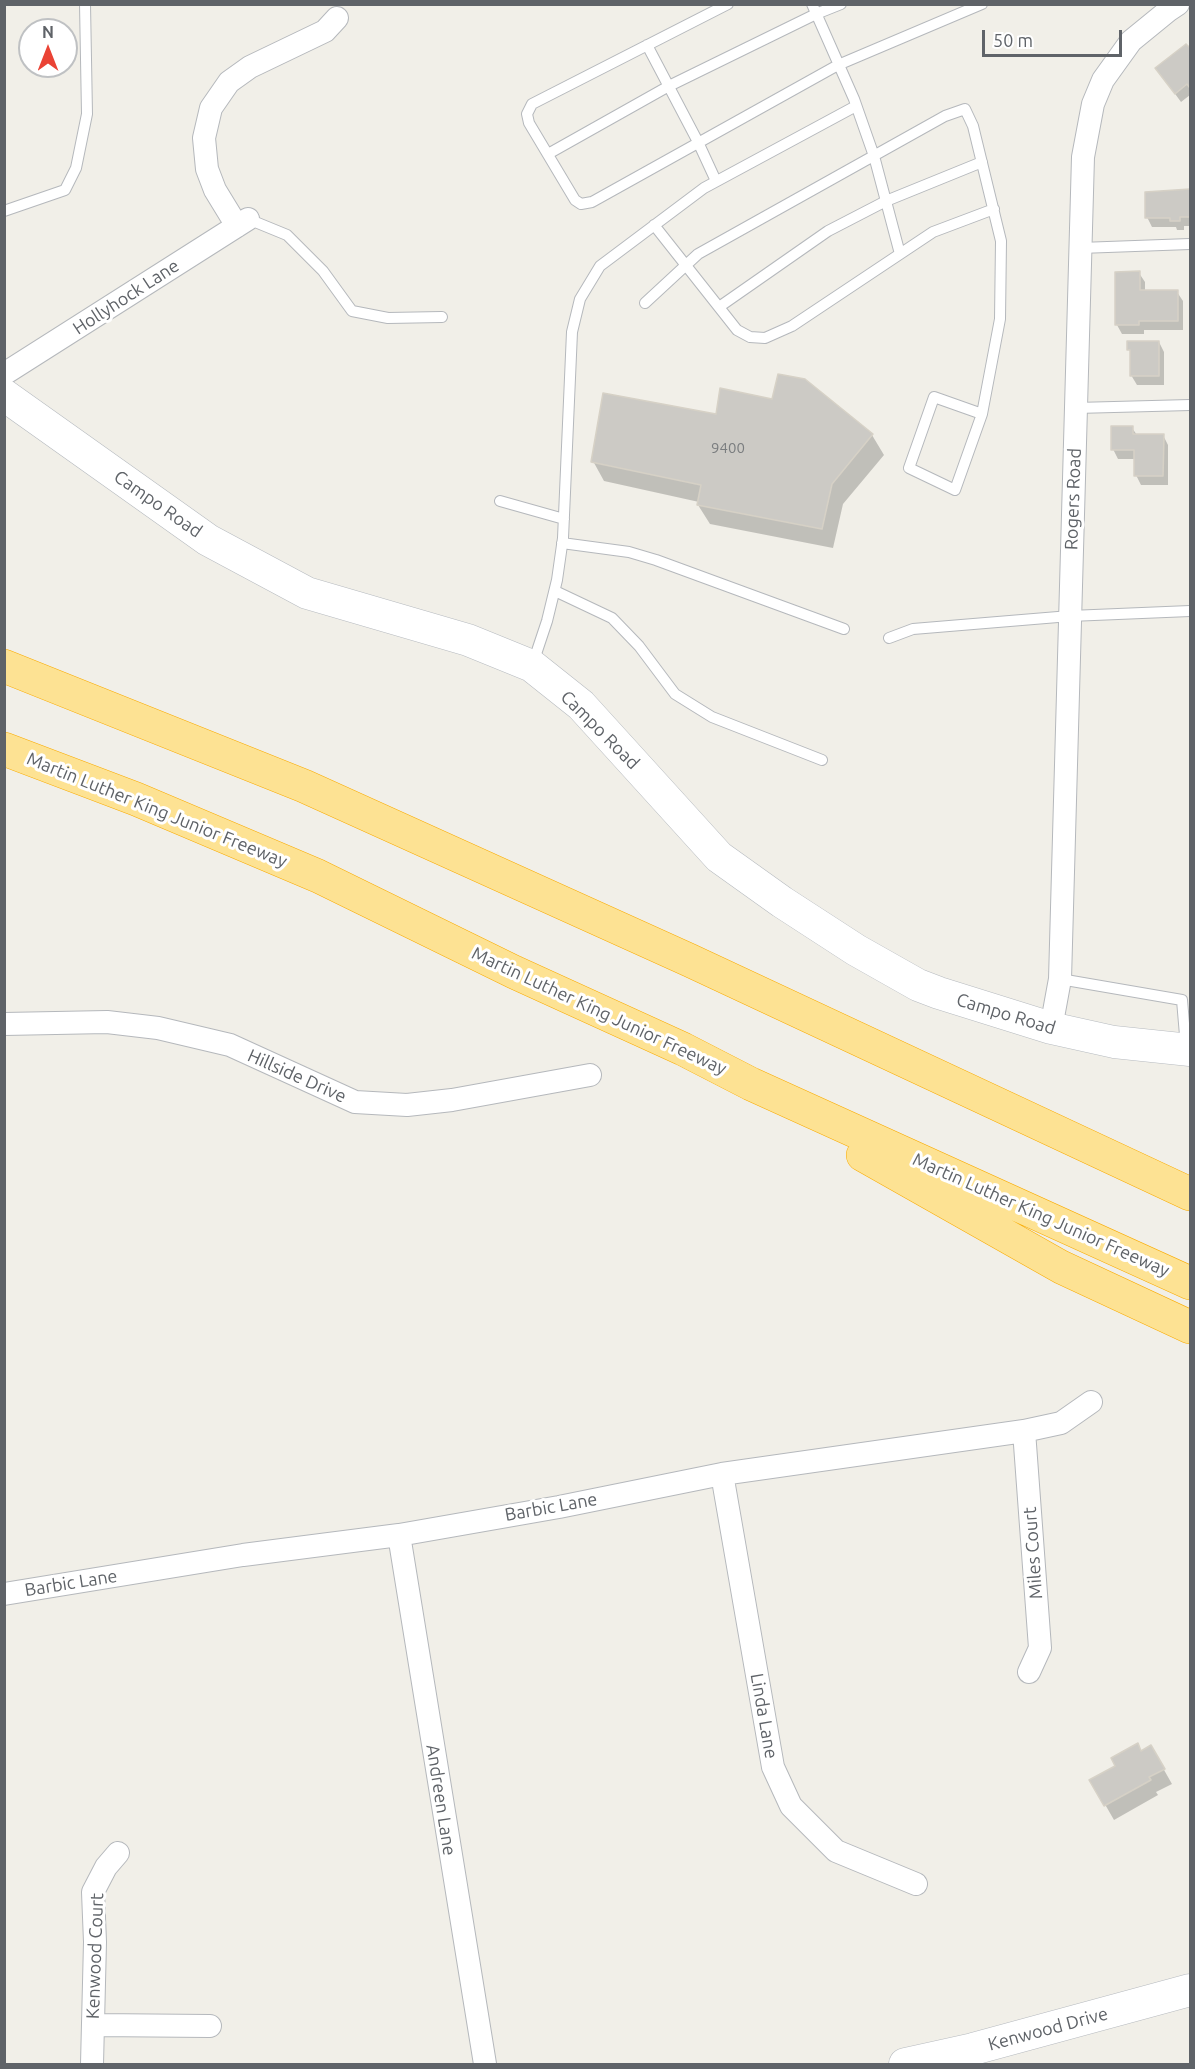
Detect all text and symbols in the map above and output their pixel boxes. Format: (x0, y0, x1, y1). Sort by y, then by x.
north arrow (18, 18, 78, 78)
scale bar (985, 18, 1124, 56)
text: N (42, 23, 54, 41)
text: 50 m (993, 30, 1033, 50)
street label: Hollyhock Lane (69, 255, 183, 339)
house number: 9400 (711, 439, 745, 457)
street label: Rogers Road (1060, 448, 1086, 550)
street label: Campo Road (110, 466, 206, 542)
street label: Campo Road (556, 686, 644, 774)
street label: Martin Luther King Junior Freeway (24, 748, 290, 872)
street label: Martin Luther King Junior Freeway (468, 942, 730, 1080)
street label: Campo Road (954, 989, 1058, 1039)
street label: Hillside Drive (244, 1045, 350, 1107)
street label: Martin Luther King Junior Freeway (909, 1148, 1173, 1282)
street label: Barbic Lane (503, 1488, 599, 1526)
street label: Miles Court (1019, 1506, 1047, 1600)
street label: Barbic Lane (23, 1565, 119, 1601)
street label: Linda Lane (746, 1672, 782, 1760)
street label: Andreen Lane (422, 1743, 460, 1857)
street label: Kenwood Court (82, 1893, 108, 2019)
street label: Kenwood Drive (986, 2003, 1110, 2055)

